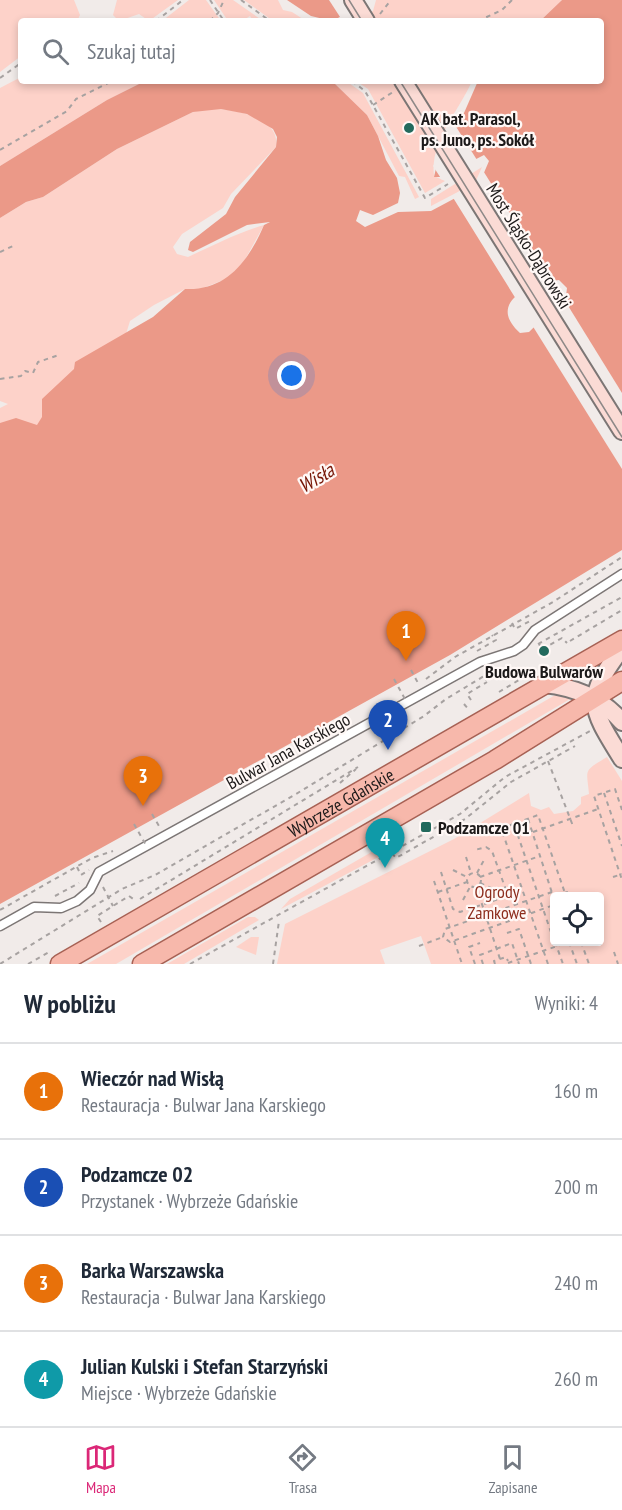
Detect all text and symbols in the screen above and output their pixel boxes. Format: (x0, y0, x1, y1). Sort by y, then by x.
search box (18, 18, 604, 84)
icon: search (39, 35, 72, 68)
text: Szukaj tutaj (87, 37, 176, 65)
place label: AK bat. Parasol, ps. Juno, ps. Sokół (420, 107, 534, 151)
marker: AK bat. Parasol, ps. Juno, ps. Sokół (402, 121, 416, 135)
street label: Most Śląsko-Dąbrowski (481, 179, 577, 313)
your location (277, 361, 306, 390)
water label: Wisła (293, 457, 339, 499)
pin: 1 (386, 612, 426, 661)
marker: Budowa Bulwarów (537, 644, 551, 658)
place label: Budowa Bulwarów (485, 660, 603, 683)
pin: 2 (368, 700, 408, 750)
street label: Bulwar Jana Karskiego (222, 707, 354, 794)
pin: 3 (124, 756, 162, 806)
street label: Wybrzeże Gdańskie (284, 763, 398, 842)
place label: Podzamcze 01 (438, 816, 530, 839)
pin: 4 (366, 818, 404, 868)
marker: Podzamcze 01 (419, 820, 433, 834)
park label: Ogrody Zamkowe (468, 880, 526, 924)
map controls (550, 892, 604, 946)
button: locate (550, 892, 604, 946)
text: W pobliżu (24, 987, 116, 1020)
text: Wyniki: 4 (535, 990, 598, 1016)
text: Wieczór nad Wisłą (81, 1064, 224, 1092)
text: 1 (39, 1078, 48, 1104)
text: 160 m (554, 1078, 598, 1104)
text: Restauracja · Bulwar Jana Karskiego (81, 1092, 326, 1118)
text: Podzamcze 02 (81, 1160, 193, 1188)
text: 2 (39, 1174, 48, 1200)
text: 200 m (554, 1174, 598, 1200)
text: Przystanek · Wybrzeże Gdańskie (81, 1188, 298, 1214)
text: Barka Warszawska (81, 1256, 224, 1284)
text: 3 (39, 1270, 48, 1296)
text: 240 m (554, 1270, 598, 1296)
text: Restauracja · Bulwar Jana Karskiego (81, 1284, 326, 1310)
text: Julian Kulski i Stefan Starzyński (81, 1352, 328, 1380)
text: 4 (39, 1366, 48, 1392)
text: 260 m (554, 1366, 598, 1392)
text: Miejsce · Wybrzeże Gdańskie (81, 1380, 277, 1406)
tab: Mapa (84, 1441, 117, 1497)
tab: Trasa (286, 1441, 319, 1497)
tab: Zapisane (488, 1441, 538, 1497)

